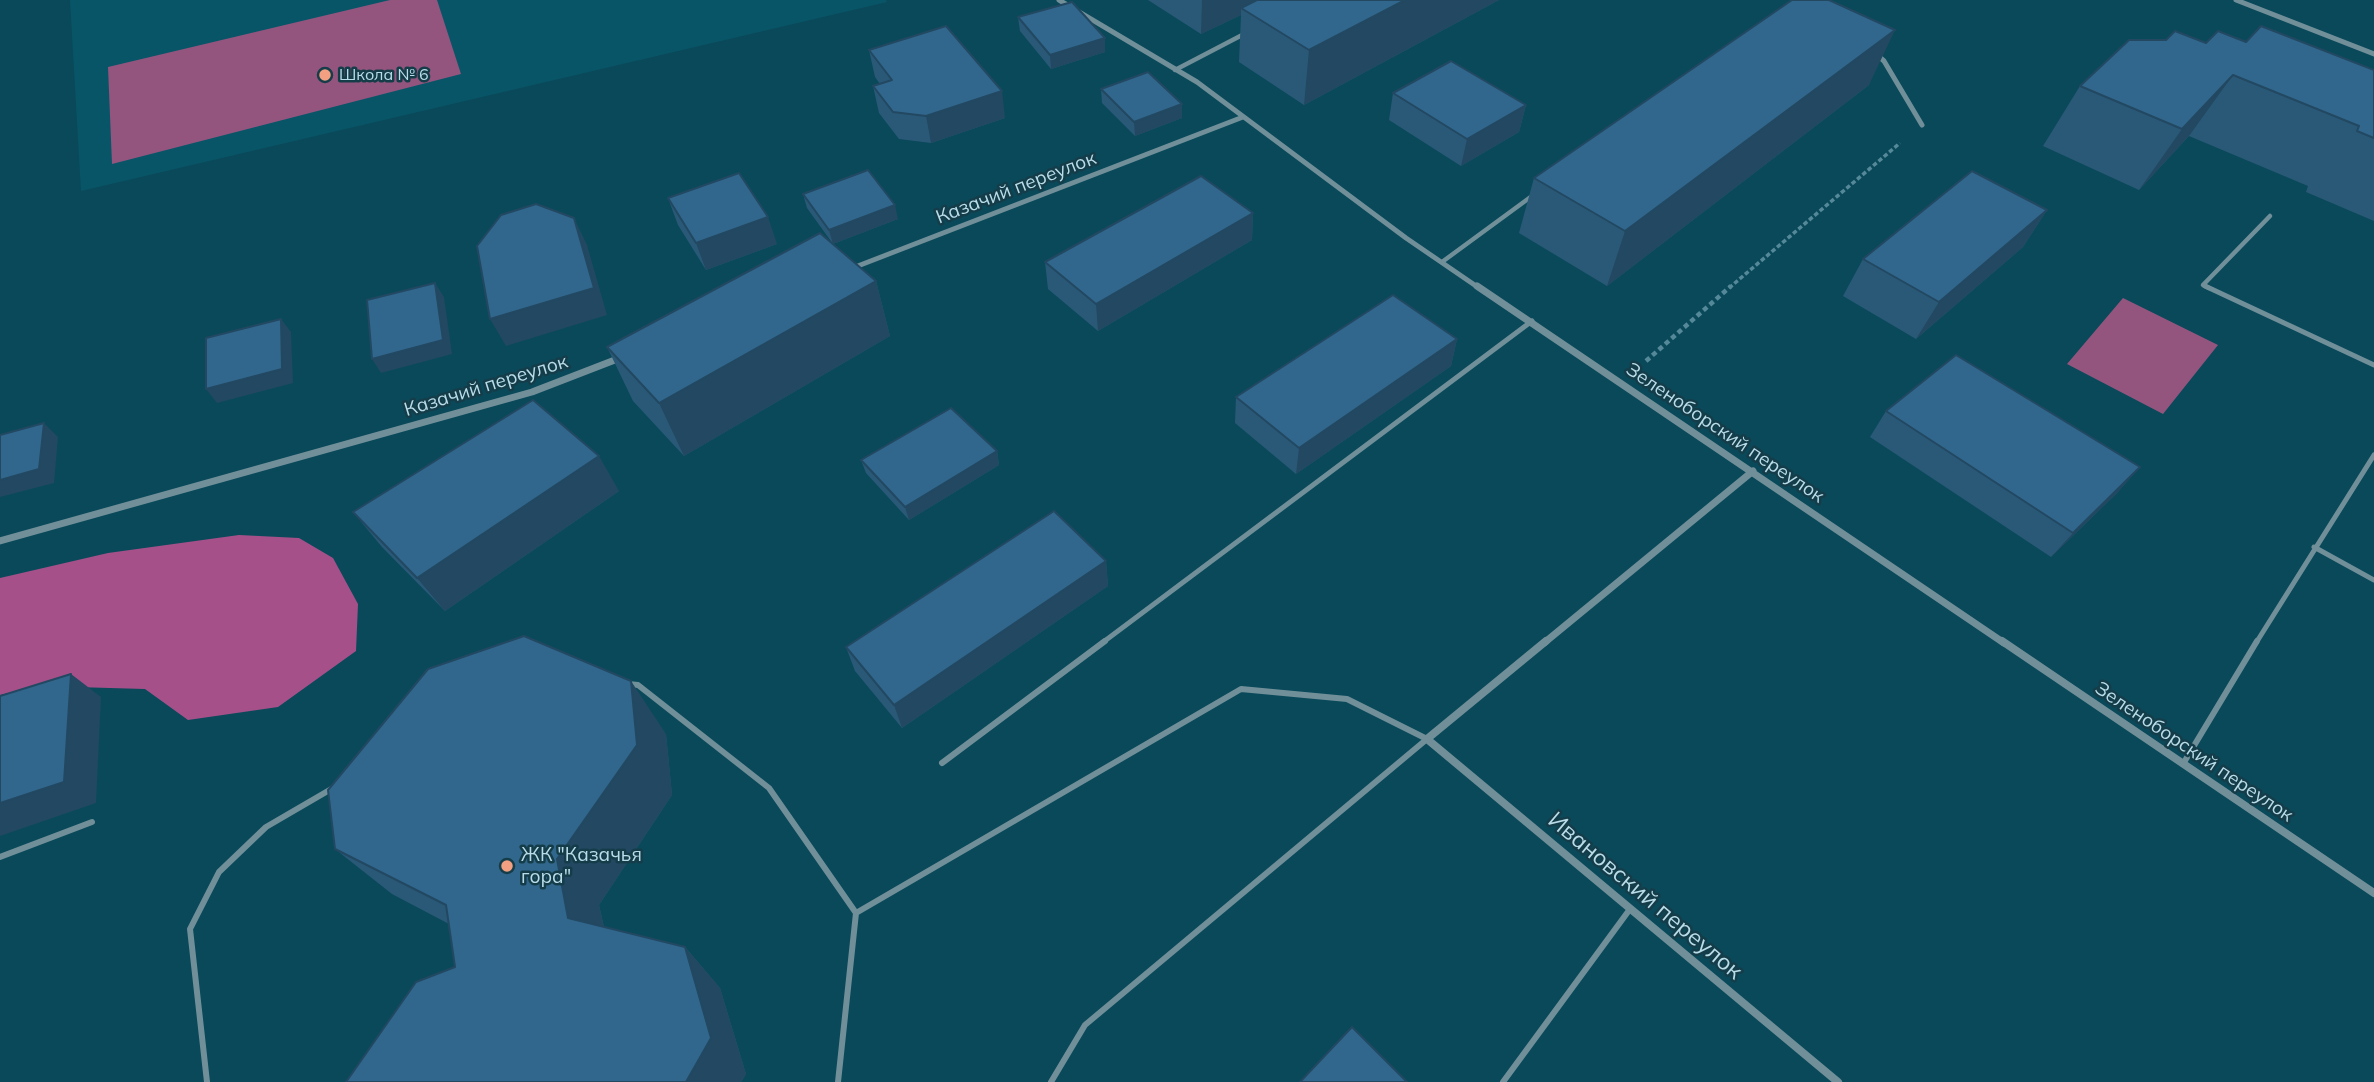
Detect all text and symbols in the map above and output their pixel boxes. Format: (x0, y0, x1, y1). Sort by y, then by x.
place label: Школа № 6 (339, 65, 429, 85)
marker: Школа № 6 (317, 67, 333, 83)
street label: Казачий переулок (933, 147, 1099, 229)
street label: Казачий переулок (402, 350, 570, 422)
street label: Зеленоборский переулок (1622, 358, 1828, 508)
street label: Зеленоборский переулок (2091, 677, 2297, 827)
street label: Ивановский переулок (1542, 807, 1748, 985)
place label: ЖК "Казачья гора" (521, 844, 642, 888)
marker: ЖК "Казачья гора" (499, 858, 515, 874)

